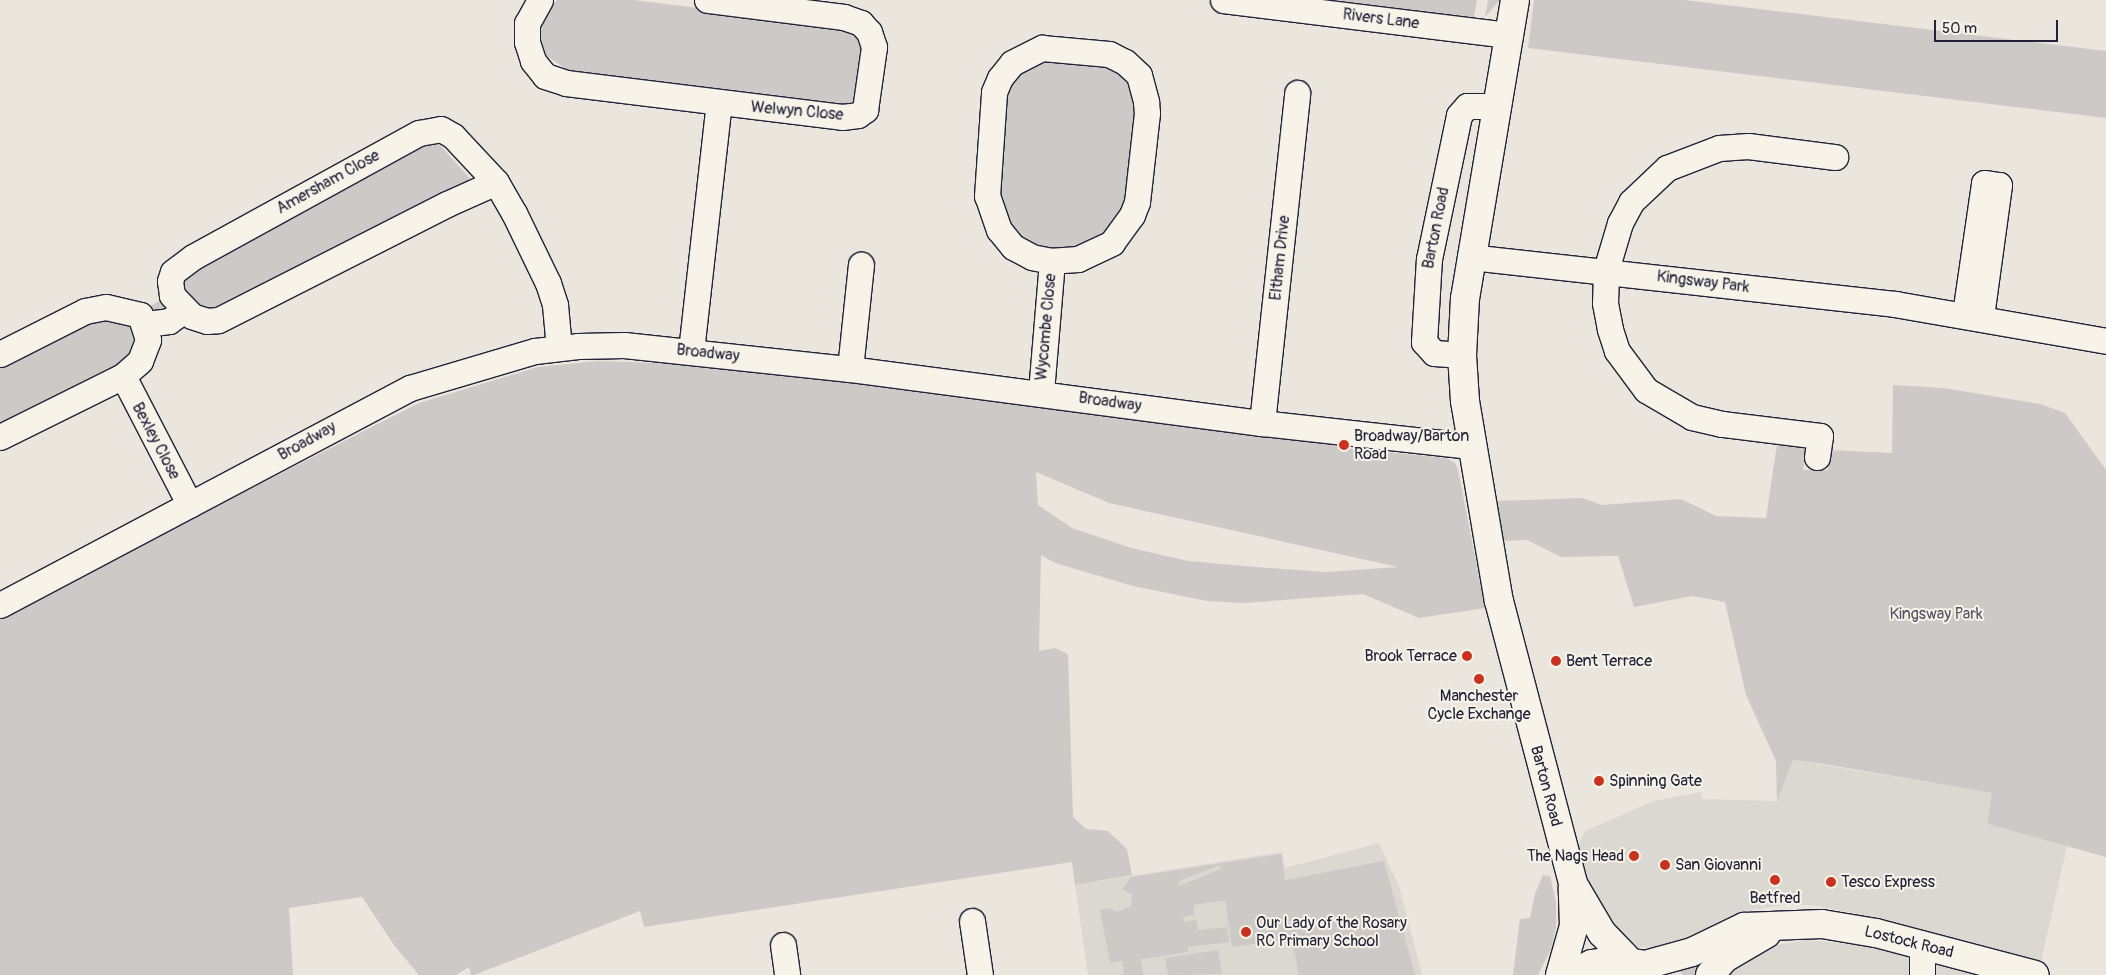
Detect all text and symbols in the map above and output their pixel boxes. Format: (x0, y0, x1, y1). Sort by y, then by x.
street label: Rivers Lane (1342, 5, 1420, 33)
scale bar (1936, 10, 2060, 42)
text: 50 m (1942, 19, 1977, 38)
street label: Welwyn Close (750, 97, 844, 125)
street label: Amersham Close (273, 146, 383, 218)
street label: Barton Road (1419, 186, 1453, 270)
street label: Eltham Drive (1266, 215, 1294, 301)
street label: Kingsway Park (1656, 267, 1750, 297)
street label: Wycombe Close (1032, 273, 1060, 381)
street label: Broadway (675, 340, 741, 366)
street label: Broadway (1077, 388, 1143, 416)
street label: Bexley Close (128, 399, 184, 483)
street label: Broadway (275, 417, 339, 465)
place label: Broadway/Barton Road (1354, 426, 1469, 464)
marker: Broadway/Barton Road (1338, 439, 1350, 451)
park label: Kingsway Park (1889, 604, 1983, 624)
place label: Brook Terrace (1365, 646, 1457, 666)
marker: Brook Terrace (1461, 650, 1473, 662)
place label: Bent Terrace (1566, 651, 1652, 671)
marker: Bent Terrace (1550, 655, 1562, 667)
marker: Manchester Cycle Exchange (1473, 673, 1485, 685)
place label: Manchester Cycle Exchange (1427, 686, 1531, 724)
street label: Barton Road (1526, 744, 1566, 828)
place label: Spinning Gate (1609, 771, 1702, 791)
marker: Spinning Gate (1593, 775, 1605, 787)
place label: The Nags Head (1527, 846, 1624, 866)
marker: The Nags Head (1628, 850, 1640, 862)
place label: San Giovanni (1675, 855, 1761, 875)
marker: San Giovanni (1659, 859, 1671, 871)
place label: Tesco Express (1841, 872, 1935, 892)
marker: Betfred (1769, 874, 1781, 886)
marker: Tesco Express (1825, 876, 1837, 888)
place label: Betfred (1749, 888, 1801, 908)
place label: Our Lady of the Rosary RC Primary School (1256, 913, 1407, 951)
street label: Lostock Road (1862, 922, 1956, 962)
marker: Our Lady of the Rosary RC Primary School (1240, 926, 1252, 938)

